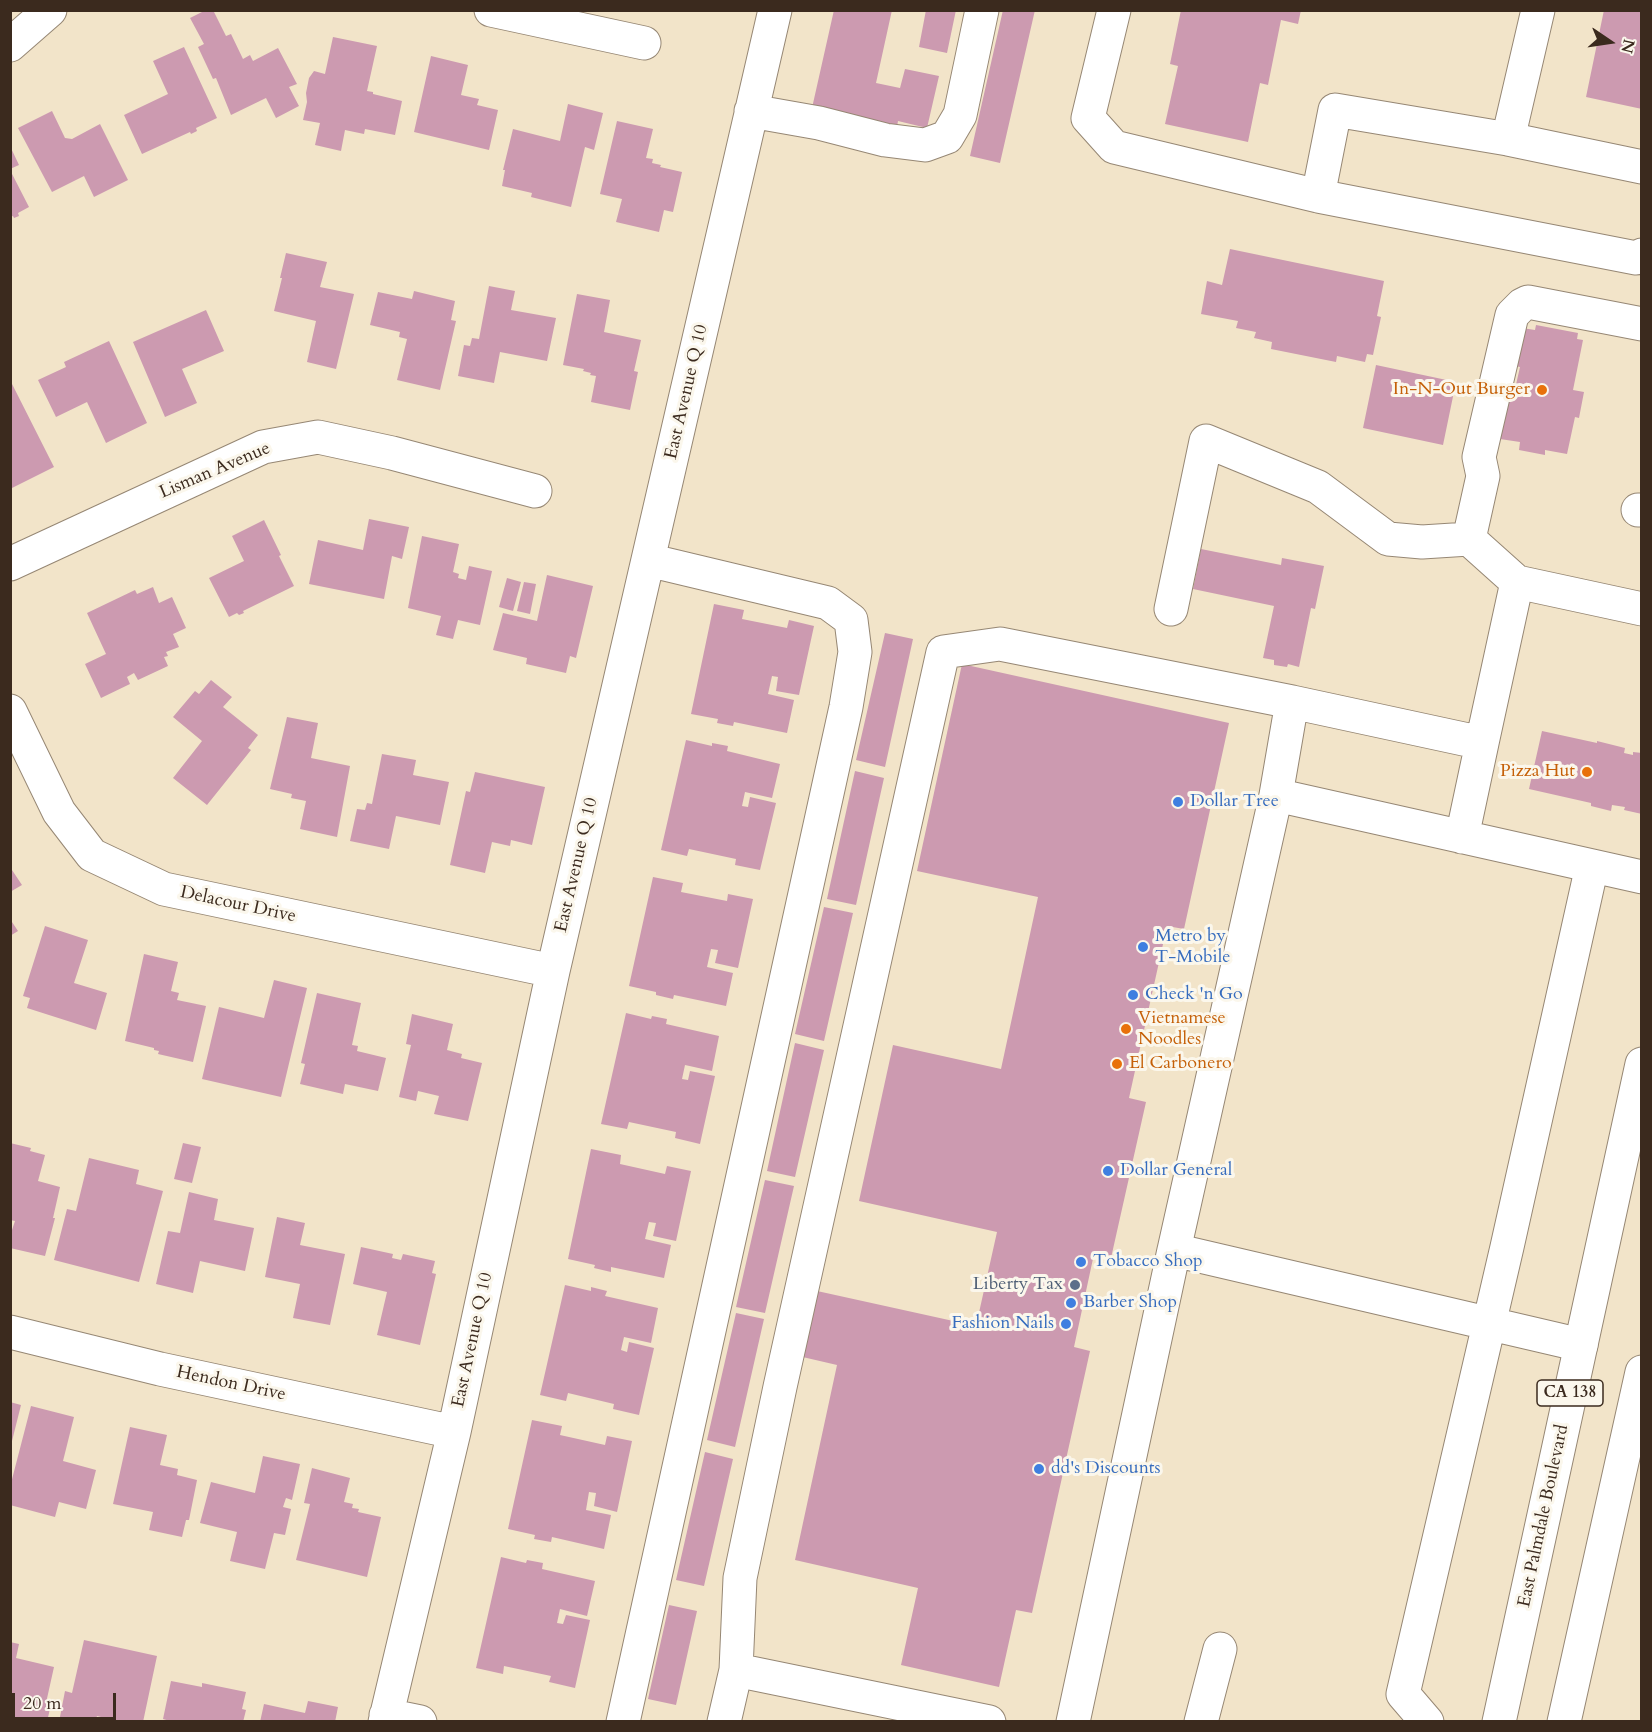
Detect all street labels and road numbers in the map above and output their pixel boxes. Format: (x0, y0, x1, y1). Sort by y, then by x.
street label: East Avenue Q 10 (661, 323, 713, 461)
street label: Lisman Avenue (156, 438, 274, 504)
street label: East Avenue Q 10 (551, 796, 603, 934)
street label: Delacour Drive (178, 882, 298, 928)
street label: East Avenue Q 10 (448, 1271, 498, 1409)
street label: Hendon Drive (174, 1362, 288, 1406)
road number: CA 138 (1537, 1380, 1603, 1406)
street label: East Palmdale Boulevard (1514, 1423, 1574, 1609)

